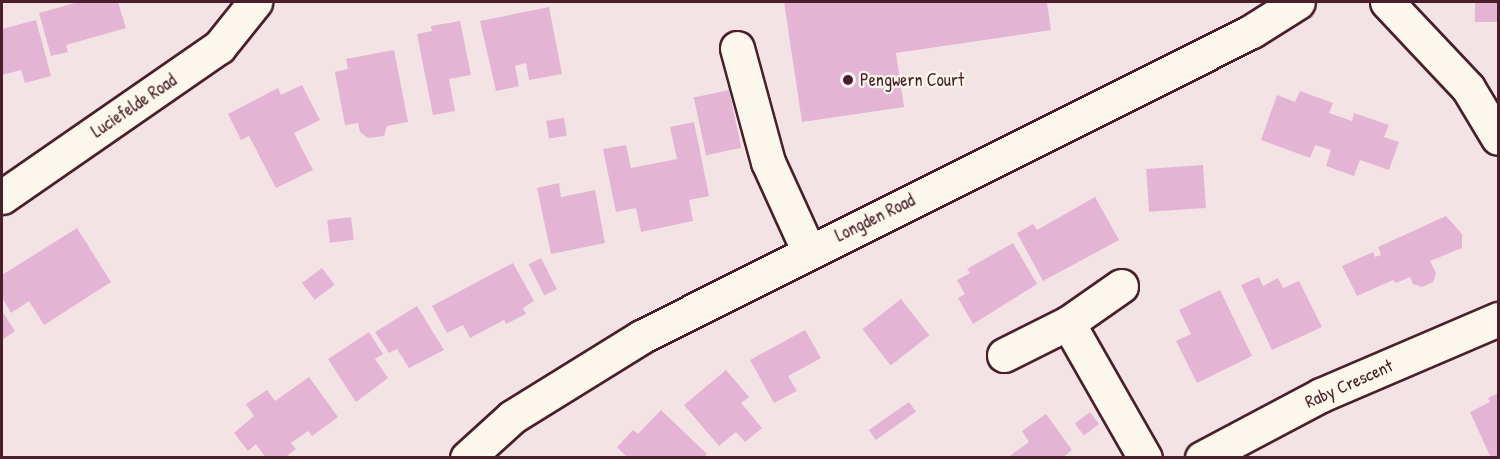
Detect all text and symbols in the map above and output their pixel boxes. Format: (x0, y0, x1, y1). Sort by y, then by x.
place label: Pengwern Court (860, 69, 964, 91)
street label: Luciefelde Road (87, 70, 181, 142)
marker: Pengwern Court (841, 73, 855, 87)
street label: Longden Road (832, 189, 918, 247)
street label: Raby Crescent (1302, 355, 1396, 413)

